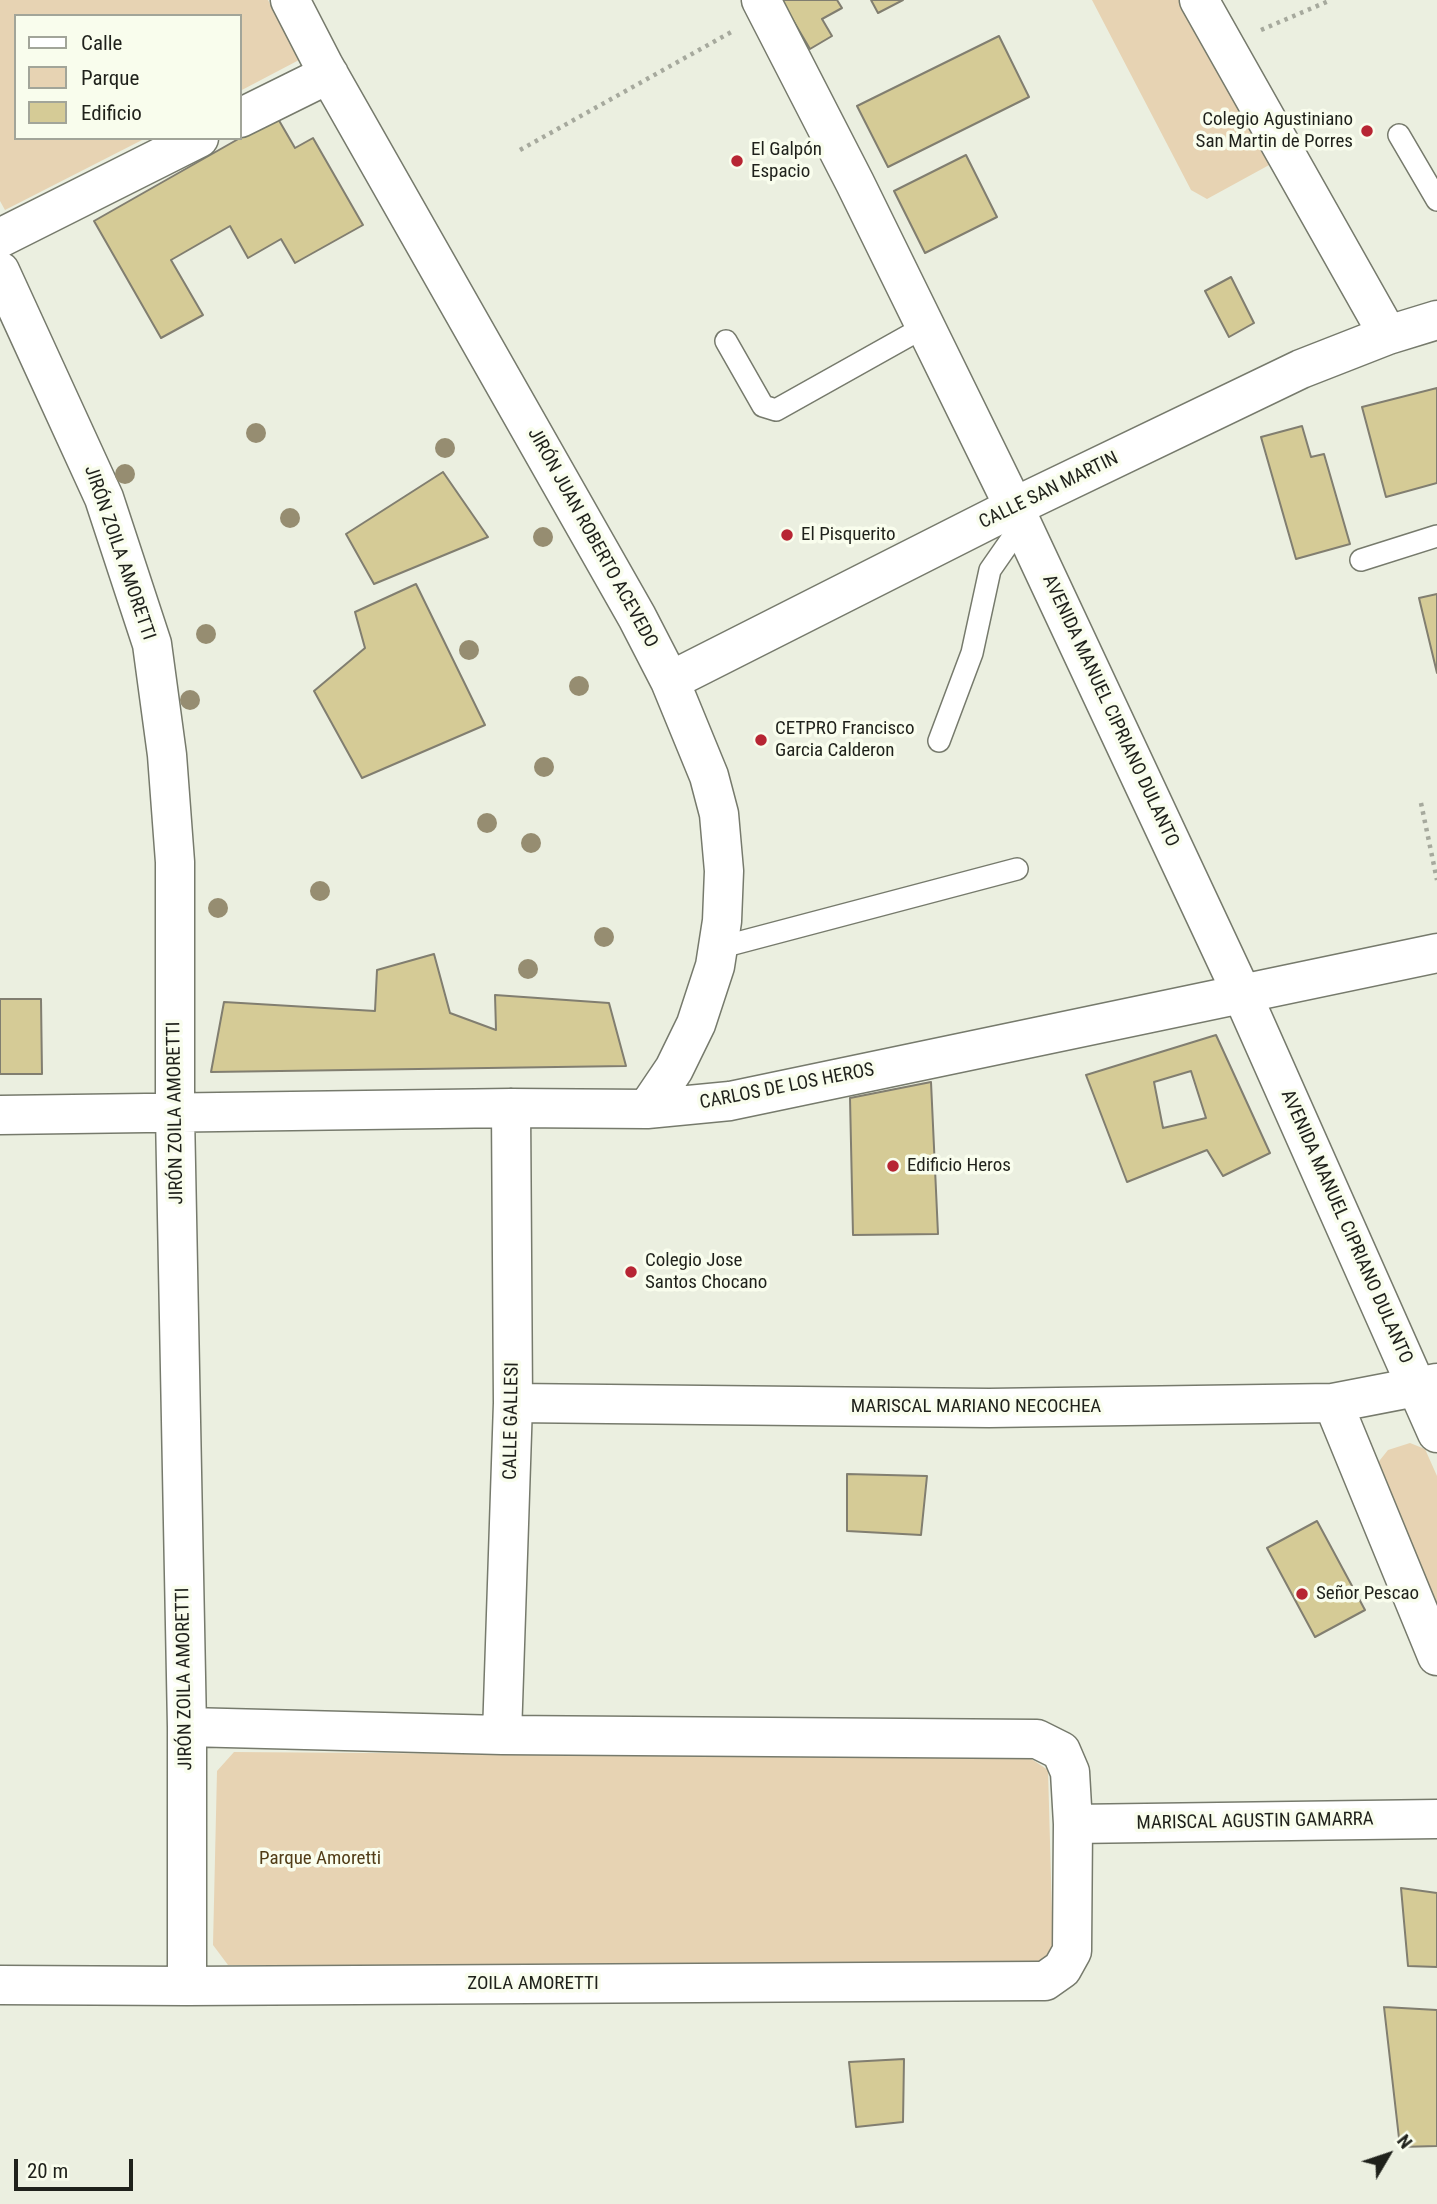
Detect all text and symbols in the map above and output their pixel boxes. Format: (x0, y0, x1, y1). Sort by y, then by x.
legend (14, 14, 242, 140)
text: Calle (81, 31, 122, 55)
text: Parque (81, 66, 139, 90)
text: Edificio (81, 101, 142, 125)
place label: Colegio Agustiniano San Martin de Porres (1196, 109, 1353, 153)
marker: Colegio Agustiniano San Martin de Porres (1359, 123, 1375, 139)
place label: El Galpón Espacio (751, 139, 822, 183)
marker: El Galpón Espacio (729, 153, 745, 169)
street label: JIRÓN JUAN ROBERTO ACEVEDO (522, 424, 662, 652)
street label: CALLE SAN MARTIN (976, 447, 1122, 535)
street label: JIRÓN ZOILA AMORETTI (78, 463, 160, 643)
place label: El Pisquerito (801, 524, 895, 546)
marker: El Pisquerito (779, 527, 795, 543)
street label: AVENIDA MANUEL CIPRIANO DULANTO (1037, 571, 1183, 851)
place label: CETPRO Francisco Garcia Calderon (775, 718, 914, 762)
marker: CETPRO Francisco Garcia Calderon (753, 732, 769, 748)
street label: JIRÓN ZOILA AMORETTI (163, 1021, 189, 1205)
street label: CARLOS DE LOS HEROS (698, 1059, 876, 1115)
street label: AVENIDA MANUEL CIPRIANO DULANTO (1275, 1087, 1417, 1367)
place label: Edificio Heros (907, 1155, 1011, 1177)
marker: Edificio Heros (885, 1158, 901, 1174)
place label: Colegio Jose Santos Chocano (645, 1250, 767, 1294)
marker: Colegio Jose Santos Chocano (623, 1264, 639, 1280)
street label: CALLE GALLESI (500, 1362, 524, 1480)
street label: MARISCAL MARIANO NECOCHEA (851, 1396, 1101, 1418)
place label: Señor Pescao (1316, 1583, 1419, 1605)
marker: Señor Pescao (1294, 1586, 1310, 1602)
street label: JIRÓN ZOILA AMORETTI (172, 1587, 198, 1771)
street label: MARISCAL AGUSTIN GAMARRA (1136, 1809, 1374, 1835)
park label: Parque Amoretti (259, 1848, 381, 1870)
street label: ZOILA AMORETTI (467, 1973, 599, 1995)
north arrow (1353, 2120, 1423, 2190)
text: N (1392, 2130, 1417, 2153)
scale bar (18, 2144, 136, 2188)
text: 20 m (27, 2159, 68, 2183)

